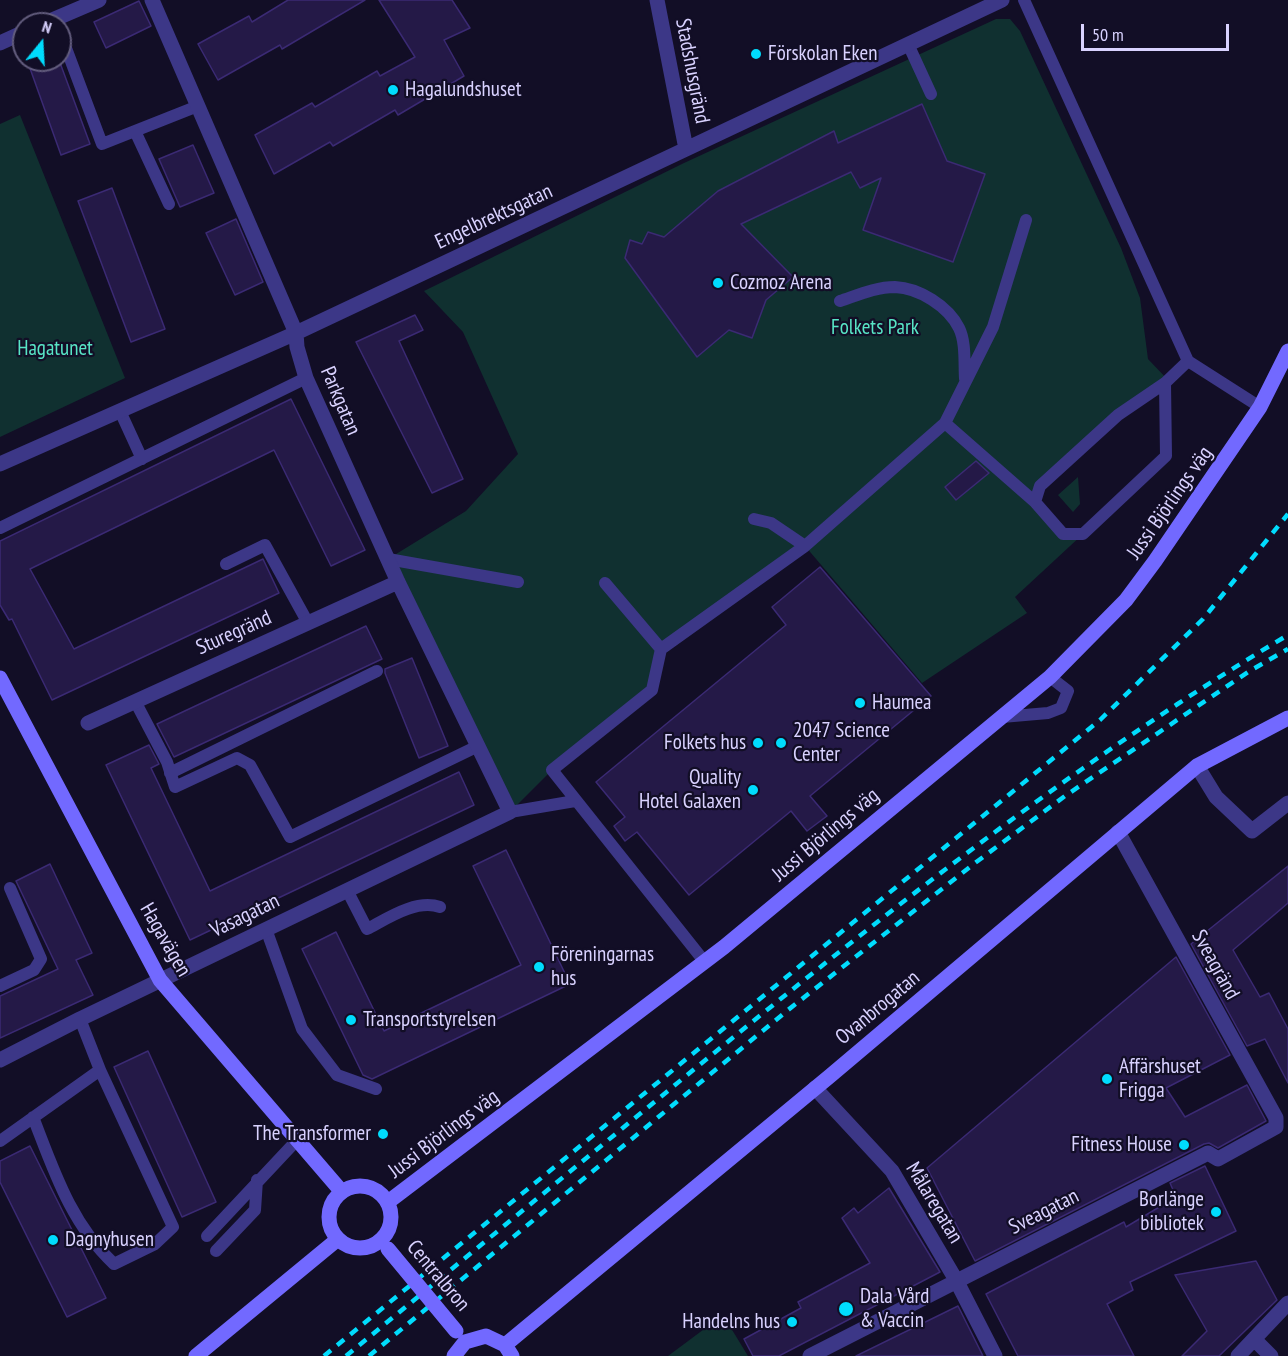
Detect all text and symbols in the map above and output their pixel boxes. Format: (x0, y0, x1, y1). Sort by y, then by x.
north arrow (12, 12, 72, 72)
scale bar (1084, 12, 1232, 50)
text: N (40, 16, 54, 38)
street label: Stadshusgränd (669, 16, 715, 126)
text: 50 m (1092, 23, 1124, 46)
place label: Förskolan Eken (768, 41, 877, 67)
marker: Förskolan Eken (749, 47, 763, 61)
place label: Hagalundshuset (405, 77, 521, 103)
marker: Hagalundshuset (386, 83, 400, 97)
street label: Engelbrektsgatan (431, 179, 557, 255)
place label: Cozmoz Arena (730, 270, 832, 296)
marker: Cozmoz Arena (711, 276, 725, 290)
park label: Folkets Park (831, 315, 919, 341)
park label: Hagatunet (17, 336, 93, 362)
street label: Parkgatan (314, 363, 366, 439)
street label: Jussi Björlings väg (1122, 442, 1218, 564)
street label: Sturegränd (192, 605, 276, 661)
place label: Haumea (872, 690, 932, 716)
marker: Haumea (853, 696, 867, 710)
place label: 2047 Science Center (793, 718, 890, 768)
place label: Folkets hus (664, 730, 746, 756)
marker: Folkets hus (751, 736, 765, 750)
marker: 2047 Science Center (774, 736, 788, 750)
place label: Quality Hotel Galaxen (639, 765, 741, 815)
marker: Quality Hotel Galaxen (746, 783, 760, 797)
street label: Jussi Björlings väg (768, 783, 884, 887)
street label: Vasagatan (206, 889, 284, 943)
street label: Hagavägen (134, 899, 196, 981)
street label: Sveagränd (1186, 926, 1244, 1004)
place label: Föreningarnas hus (551, 942, 654, 992)
marker: Föreningarnas hus (532, 960, 546, 974)
street label: Ovanbrogatan (831, 966, 925, 1050)
place label: Transportstyrelsen (363, 1007, 496, 1033)
marker: Transportstyrelsen (344, 1013, 358, 1027)
place label: Affärshuset Frigga (1119, 1054, 1201, 1104)
marker: Affärshuset Frigga (1100, 1072, 1114, 1086)
street label: Jussi Björlings väg (384, 1084, 504, 1184)
place label: The Transformer (253, 1121, 371, 1147)
marker: The Transformer (376, 1127, 390, 1141)
place label: Fitness House (1071, 1132, 1172, 1158)
marker: Fitness House (1177, 1138, 1191, 1152)
street label: Målaregatan (900, 1158, 968, 1248)
street label: Sveagatan (1005, 1184, 1083, 1240)
place label: Borlänge bibliotek (1139, 1187, 1204, 1237)
marker: Borlänge bibliotek (1209, 1205, 1223, 1219)
place label: Dagnyhusen (65, 1227, 154, 1253)
marker: Dagnyhusen (46, 1233, 60, 1247)
street label: Centralbron (401, 1235, 475, 1317)
place label: Dala Vård & Vaccin (860, 1284, 929, 1334)
marker: Dala Vård & Vaccin (837, 1300, 855, 1318)
place label: Handelns hus (682, 1309, 780, 1335)
marker: Handelns hus (785, 1315, 799, 1329)

